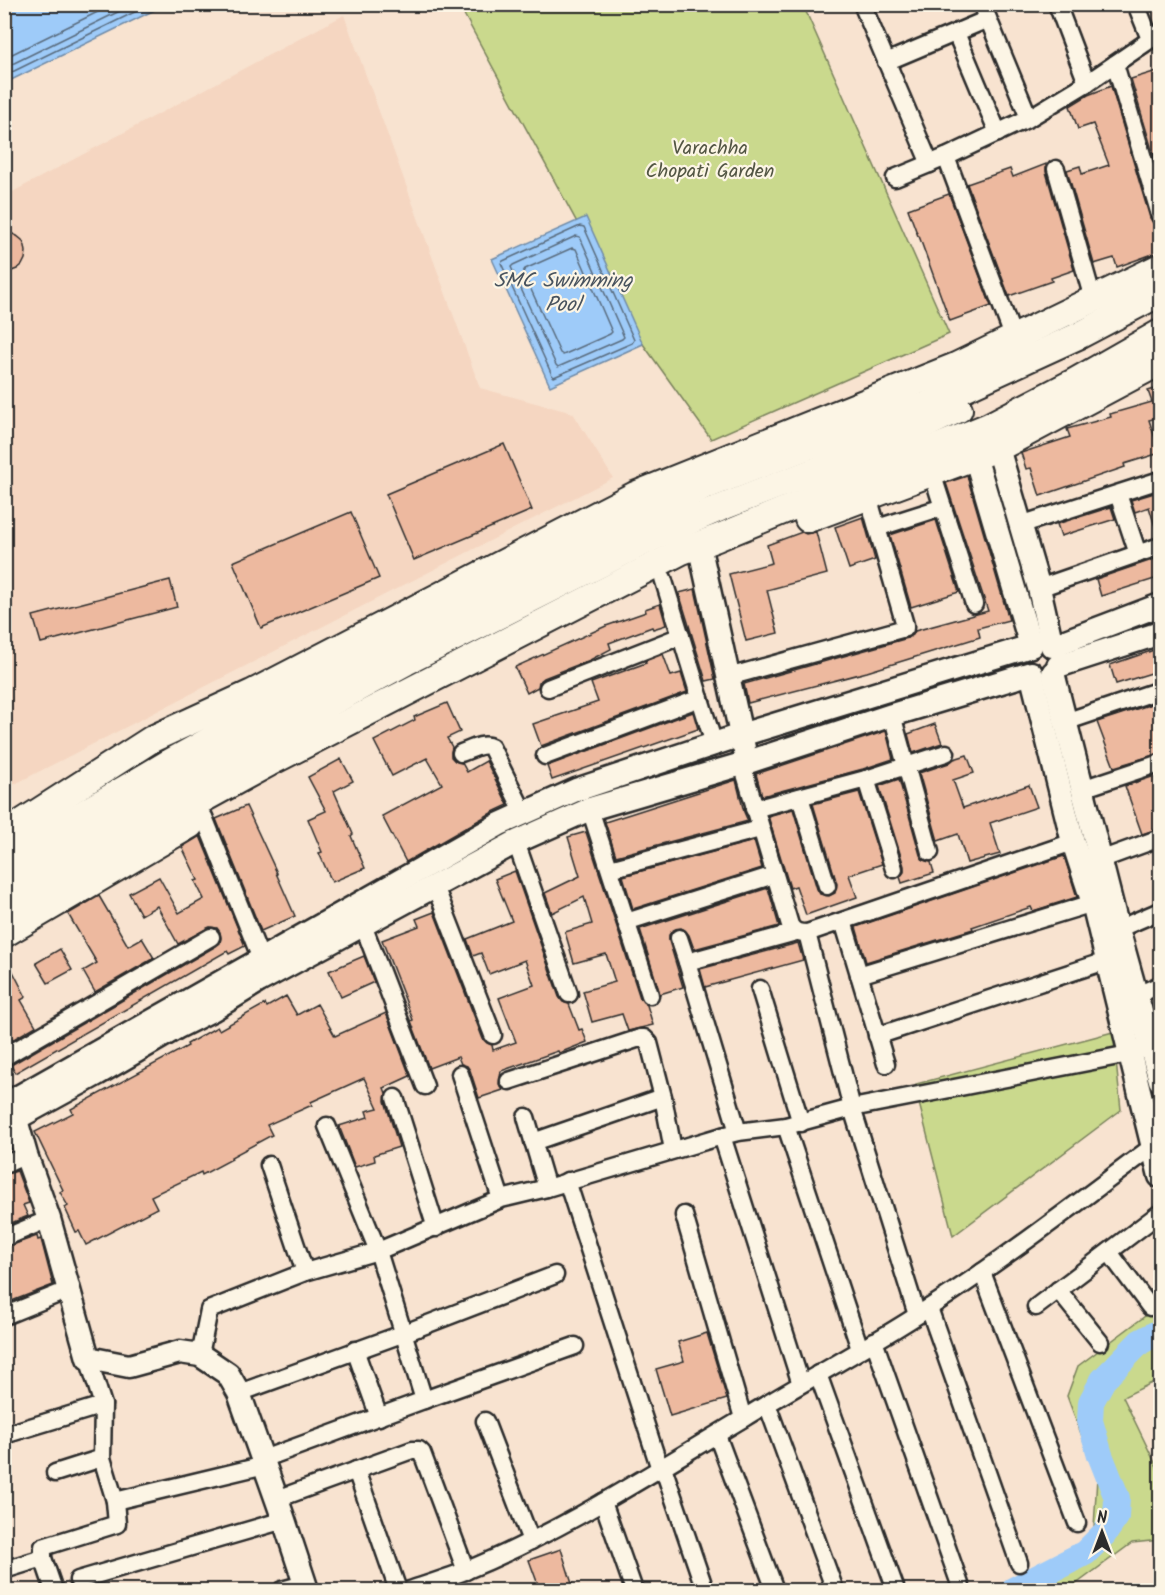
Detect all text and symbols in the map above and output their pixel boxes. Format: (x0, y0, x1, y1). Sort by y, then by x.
park label: Varachha Chopati Garden (645, 133, 775, 188)
water label: SMC Swimming Pool (494, 265, 633, 322)
north arrow (1072, 1502, 1132, 1562)
text: N (1097, 1506, 1107, 1531)

